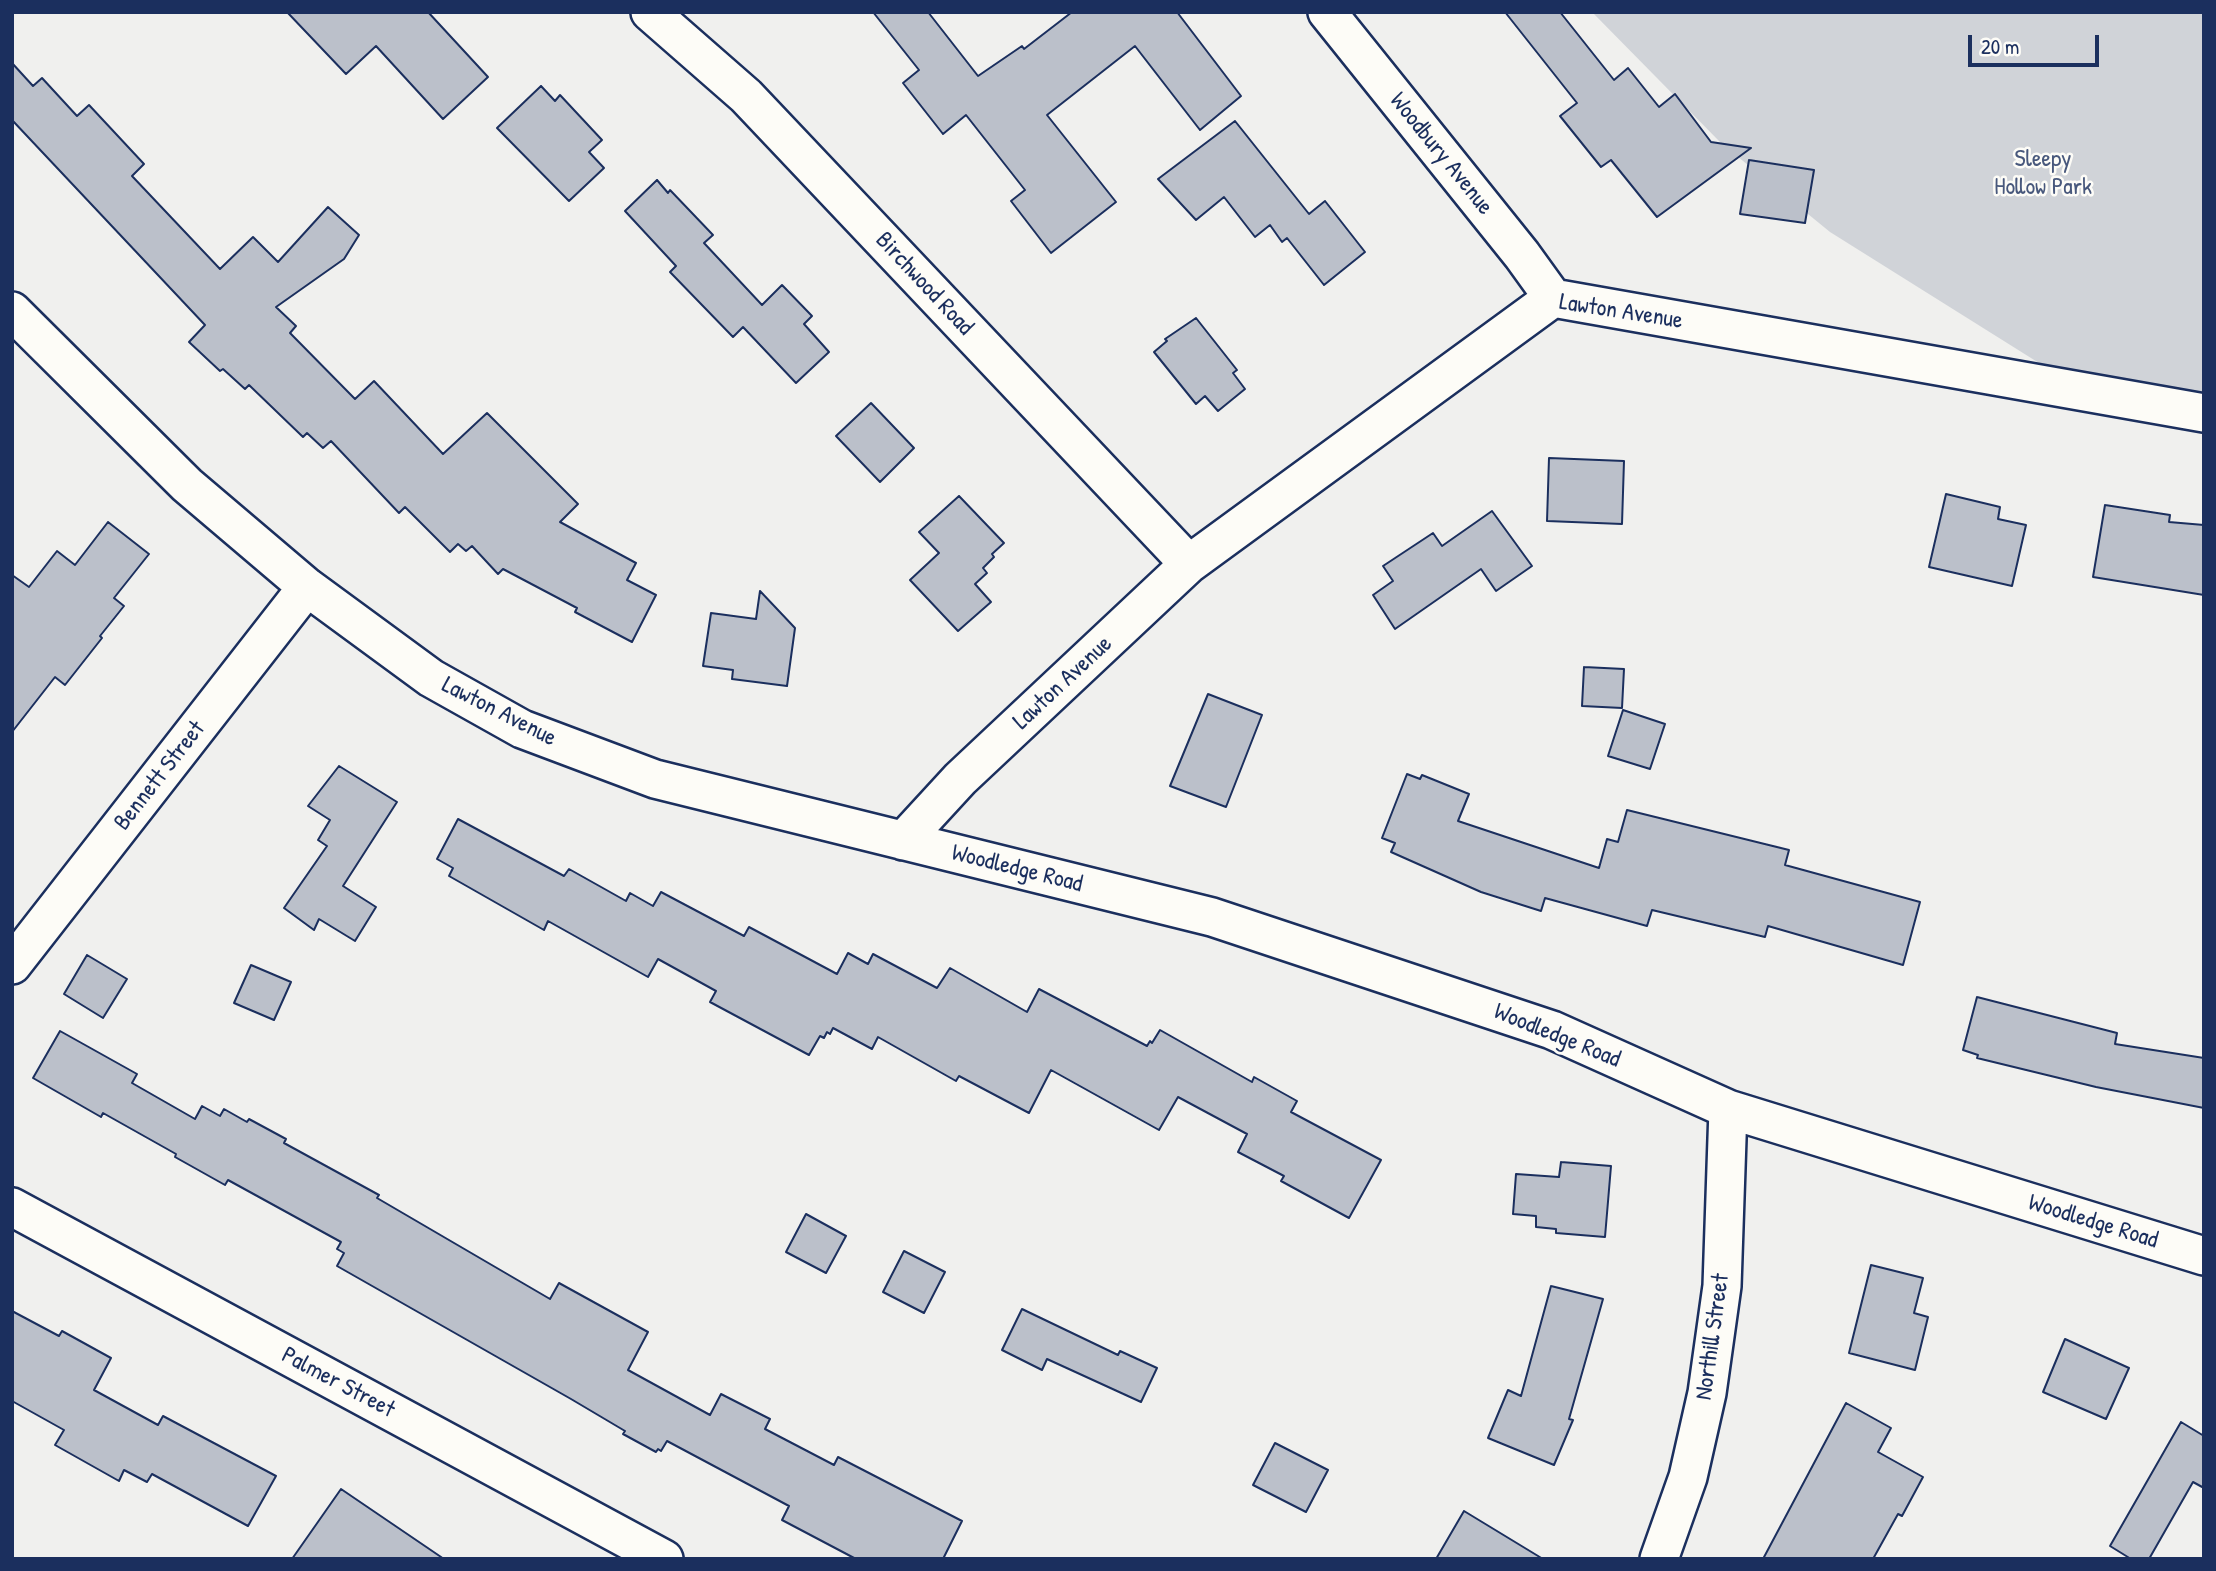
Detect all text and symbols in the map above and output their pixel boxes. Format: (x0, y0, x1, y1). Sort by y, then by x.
scale bar (1971, 21, 2102, 65)
text: 20 m (1981, 32, 2019, 61)
street label: Woodbury Avenue (1383, 87, 1499, 221)
park label: Sleepy Hollow Park (1994, 146, 2092, 202)
street label: Birchwood Road (869, 226, 979, 342)
street label: Lawton Avenue (1557, 288, 1685, 336)
street label: Lawton Avenue (1008, 630, 1118, 736)
street label: Lawton Avenue (437, 671, 561, 753)
street label: Bennett Street (108, 716, 212, 836)
street label: Woodledge Road (949, 839, 1085, 899)
street label: Woodledge Road (1490, 998, 1624, 1074)
street label: Woodledge Road (2025, 1189, 2161, 1255)
street label: Northill Street (1690, 1272, 1736, 1402)
street label: Palmer Street (277, 1341, 399, 1425)

